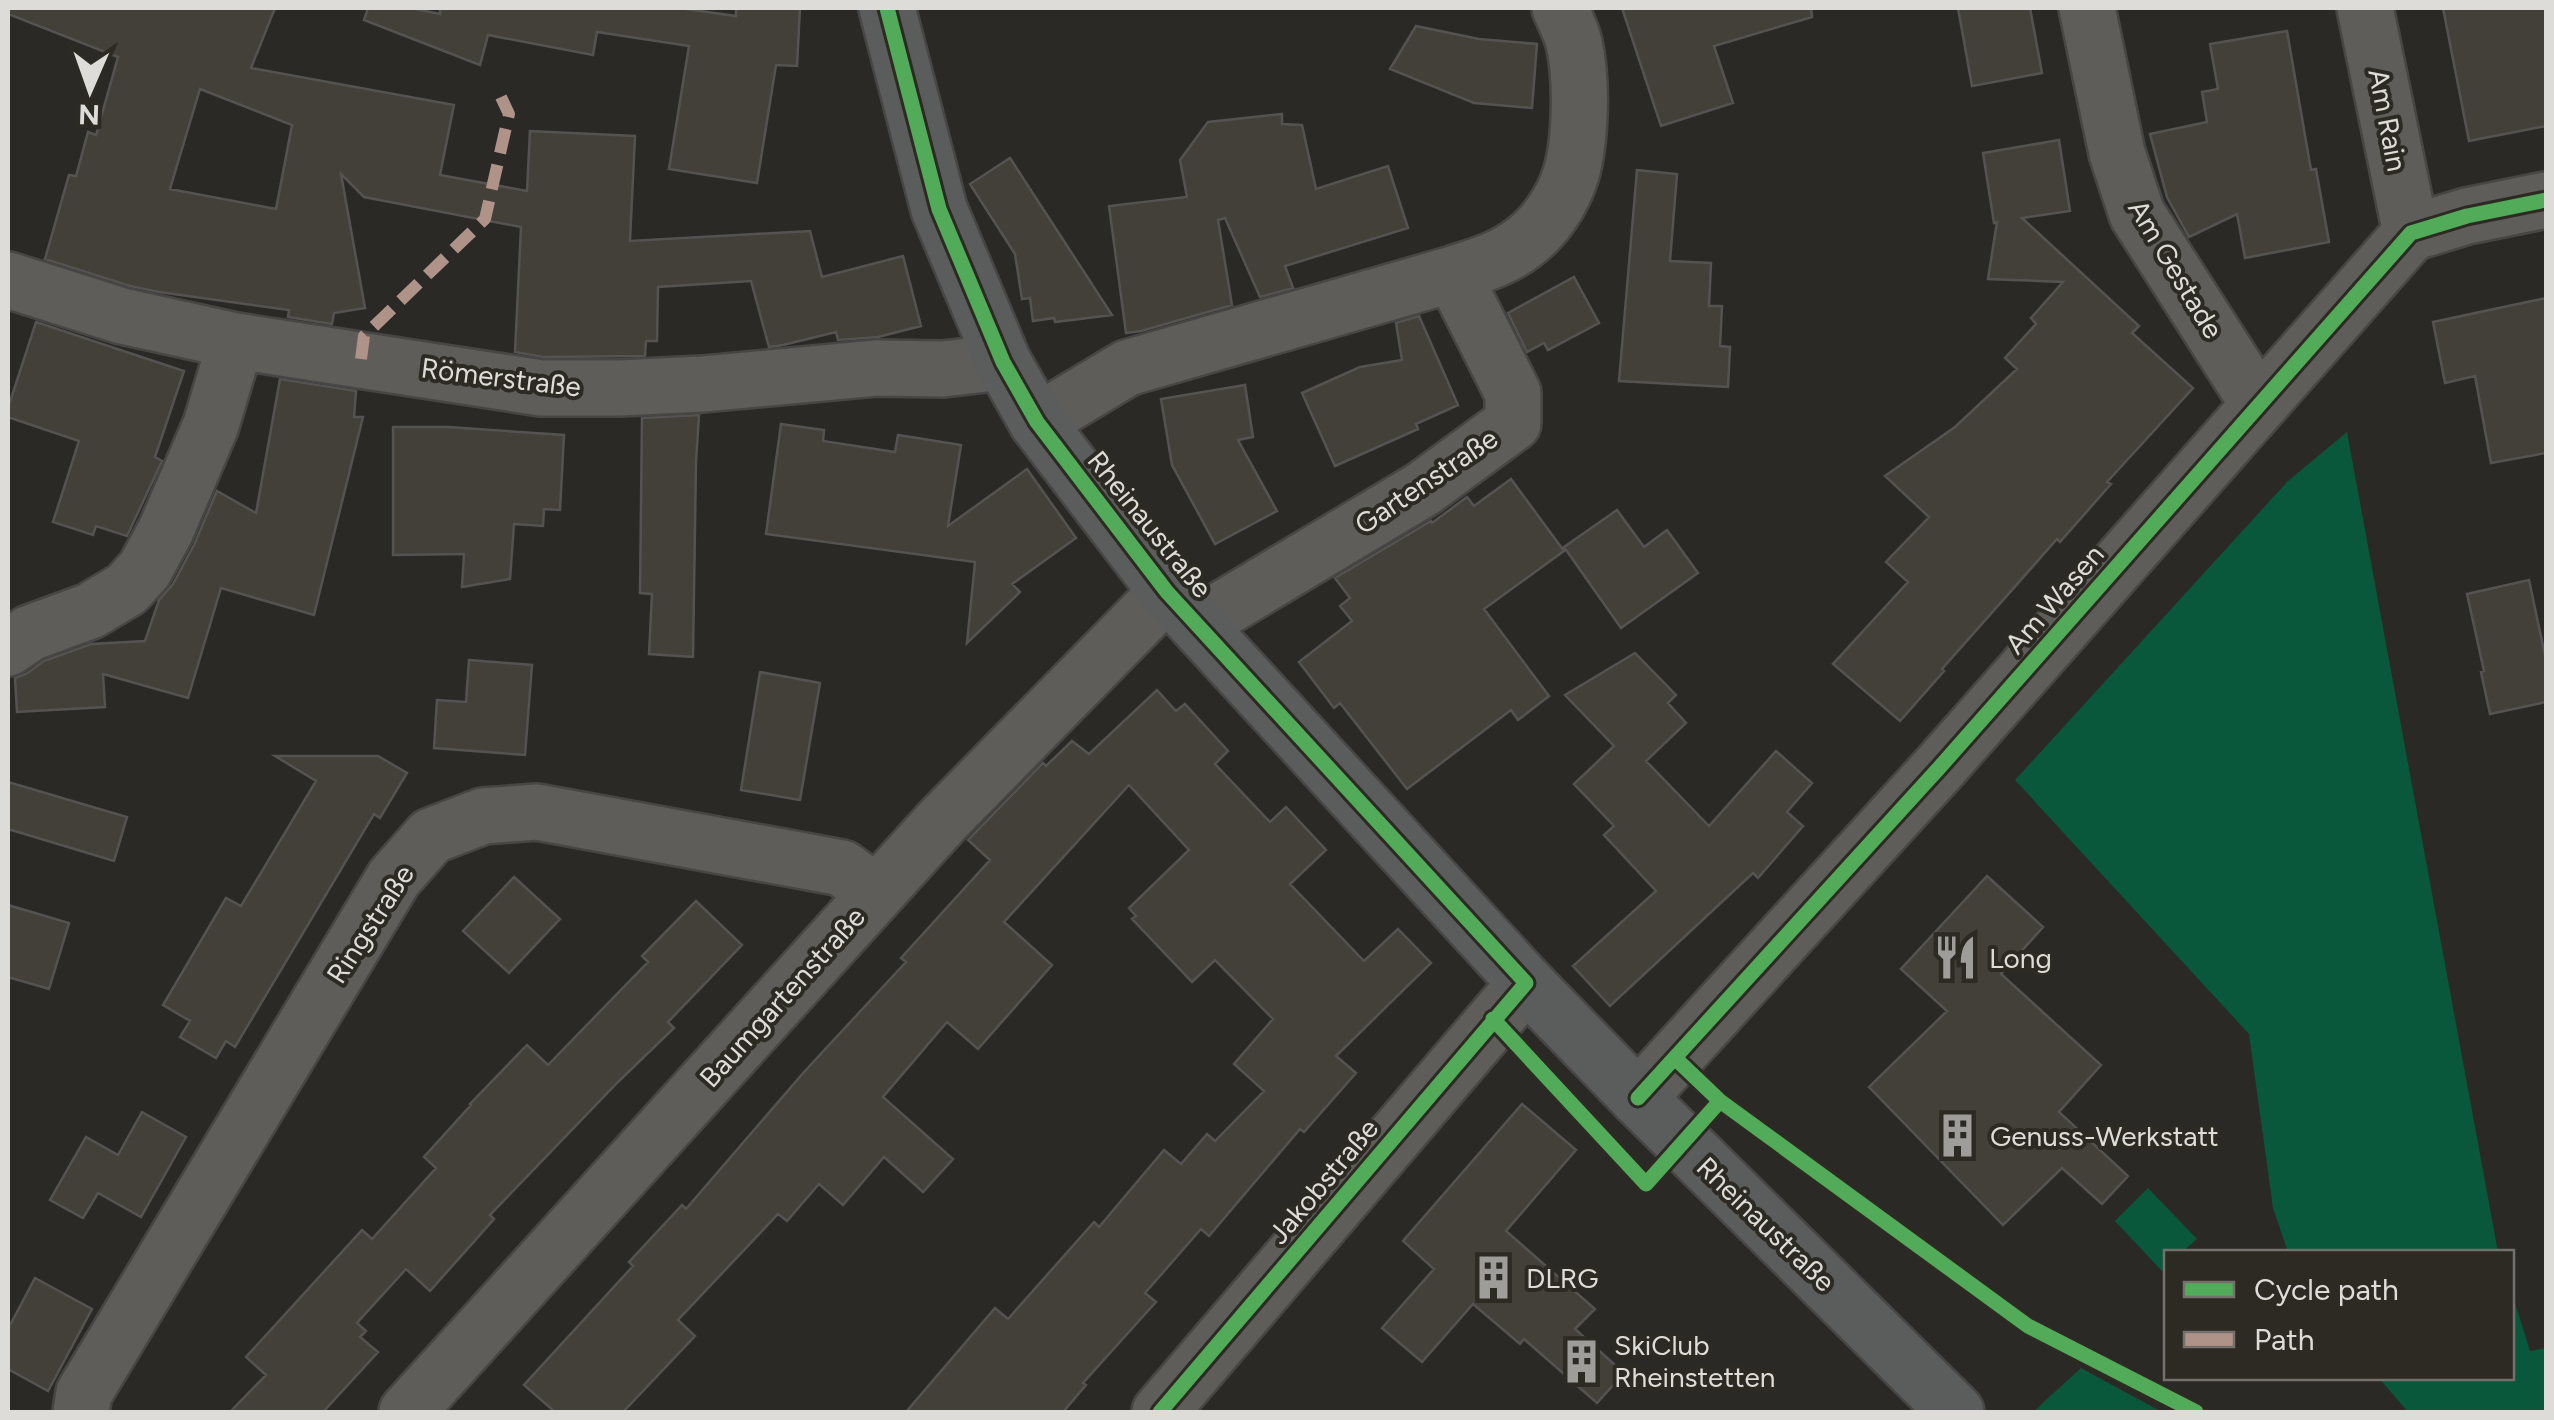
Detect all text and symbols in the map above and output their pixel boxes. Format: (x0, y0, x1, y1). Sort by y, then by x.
north arrow (40, 40, 140, 140)
street label: Am Rain (2361, 66, 2415, 174)
text: N (78, 98, 101, 132)
street label: Am Gestade (2121, 193, 2231, 345)
street label: Römerstraße (419, 350, 583, 404)
street label: Gartenstraße (1348, 421, 1504, 541)
street label: Rheinaustraße (1080, 444, 1220, 604)
street label: Am Wasen (1997, 537, 2111, 661)
street label: Ringstraße (319, 858, 421, 990)
street label: Baumgartenstraße (692, 900, 872, 1094)
restaurant icon: Long (1932, 934, 1980, 982)
place label: Long (1989, 941, 2052, 975)
street label: Jakobstraße (1261, 1111, 1385, 1251)
building icon: Genuss-Werkstatt (1933, 1112, 1981, 1160)
place label: Genuss-Werkstatt (1990, 1119, 2219, 1153)
street label: Rheinaustraße (1690, 1150, 1842, 1298)
legend (2164, 1250, 2514, 1380)
building icon: DLRG (1469, 1254, 1517, 1302)
place label: DLRG (1526, 1261, 1599, 1295)
text: Cycle path (2254, 1271, 2399, 1308)
text: Path (2254, 1321, 2314, 1358)
place label: SkiClub Rheinstetten (1614, 1328, 1775, 1394)
building icon: SkiClub Rheinstetten (1557, 1337, 1605, 1385)

